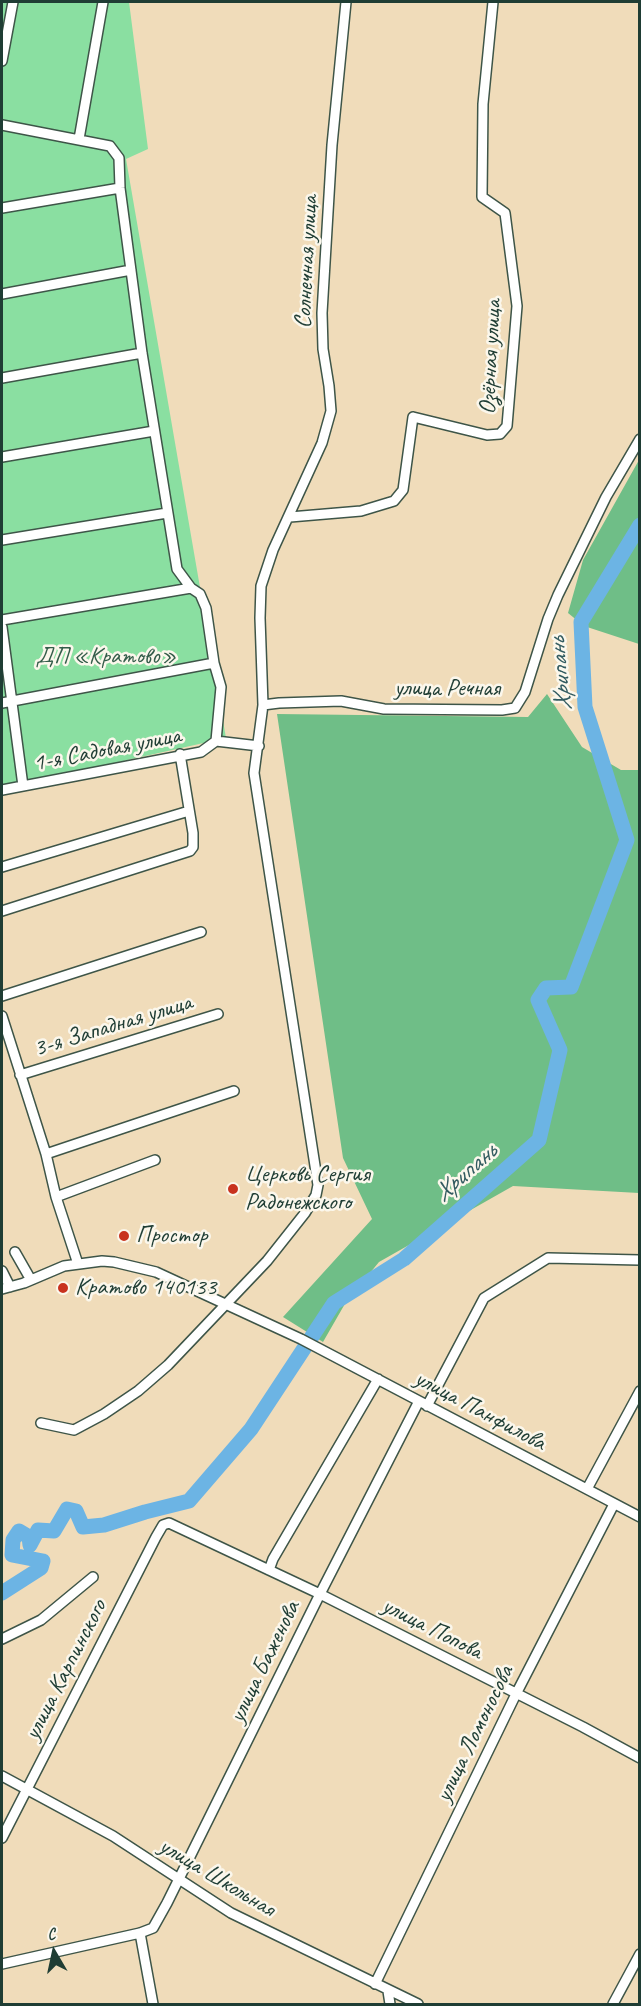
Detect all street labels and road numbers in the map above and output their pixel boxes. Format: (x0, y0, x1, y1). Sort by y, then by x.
street label: Солнечная улица (289, 195, 325, 329)
street label: Озёрная улица (474, 299, 508, 415)
street label: улица Речная (394, 675, 500, 703)
street label: 1-я Садовая улица (31, 722, 183, 778)
street label: 3-я Западная улица (31, 988, 195, 1064)
street label: улица Панфилова (409, 1364, 551, 1458)
street label: улица Попова (377, 1591, 487, 1667)
street label: улица Карпинского (18, 1595, 114, 1745)
street label: улица Баженова (223, 1597, 307, 1727)
street label: улица Ломоносова (430, 1661, 520, 1807)
street label: улица Школьная (154, 1832, 280, 1924)

